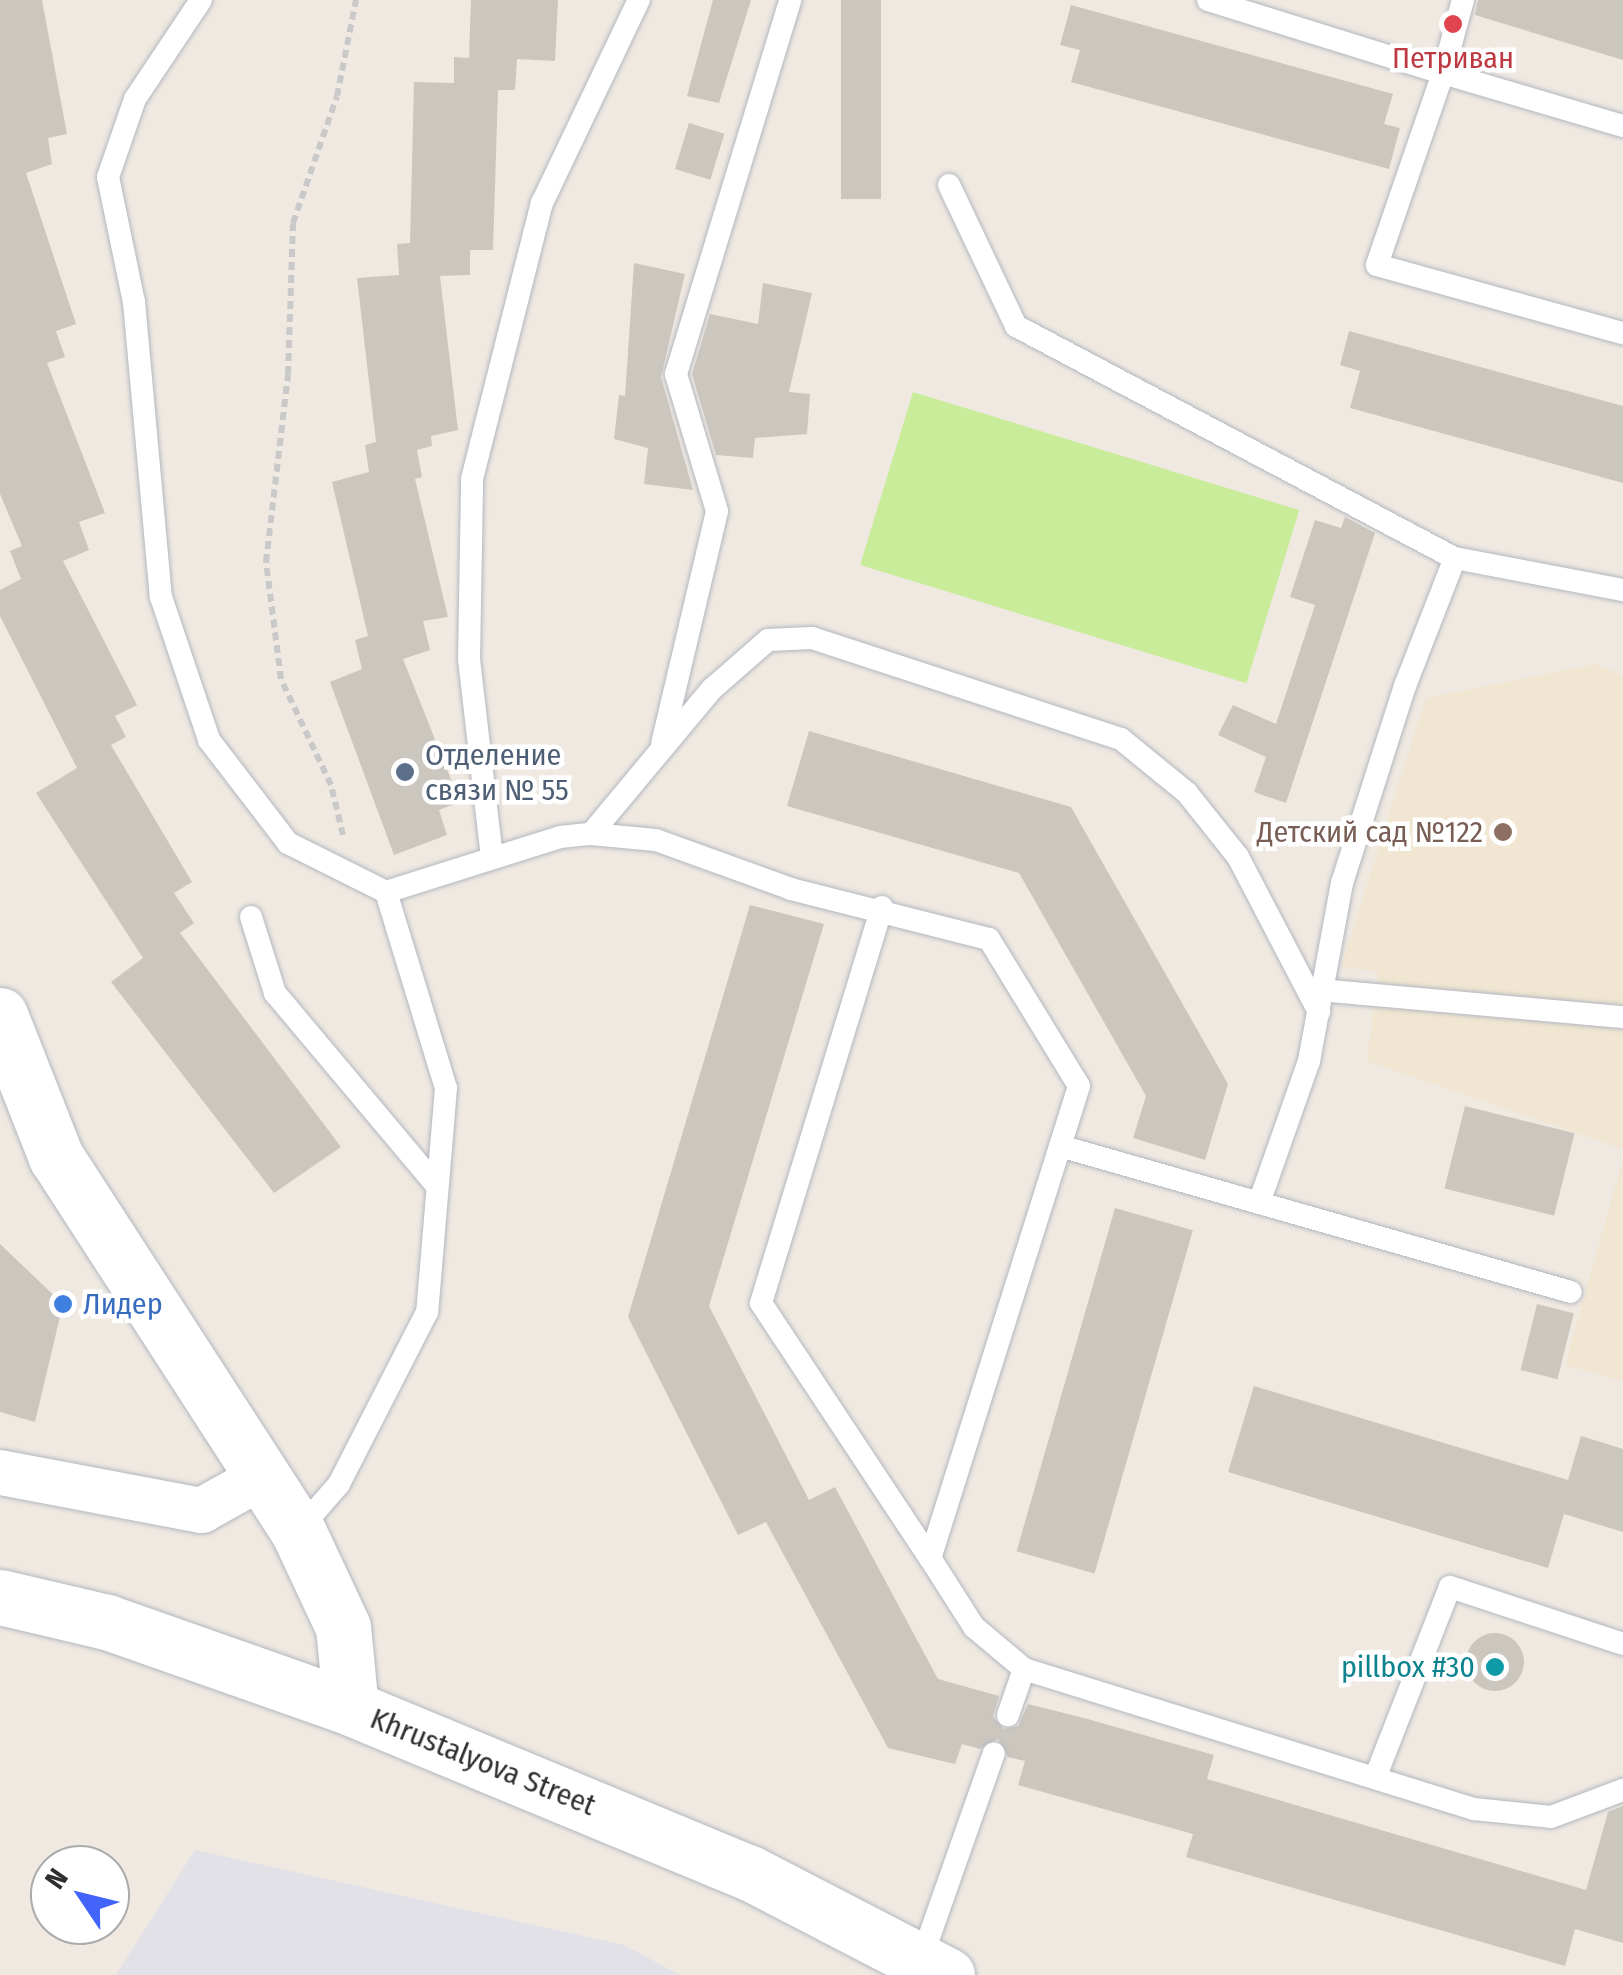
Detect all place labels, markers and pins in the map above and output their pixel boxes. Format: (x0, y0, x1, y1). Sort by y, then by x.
marker: Петриван (1442, 13, 1464, 35)
place label: Петриван (1392, 40, 1514, 76)
place label: Отделение связи № 55 (425, 737, 569, 808)
marker: Отделение связи № 55 (394, 761, 416, 783)
place label: Детский сад №122 (1257, 814, 1483, 850)
marker: Детский сад №122 (1492, 821, 1514, 843)
place label: Лидер (83, 1286, 163, 1322)
marker: Лидер (52, 1293, 74, 1315)
place label: pillbox #30 (1341, 1649, 1475, 1685)
marker: pillbox #30 (1484, 1656, 1506, 1678)

